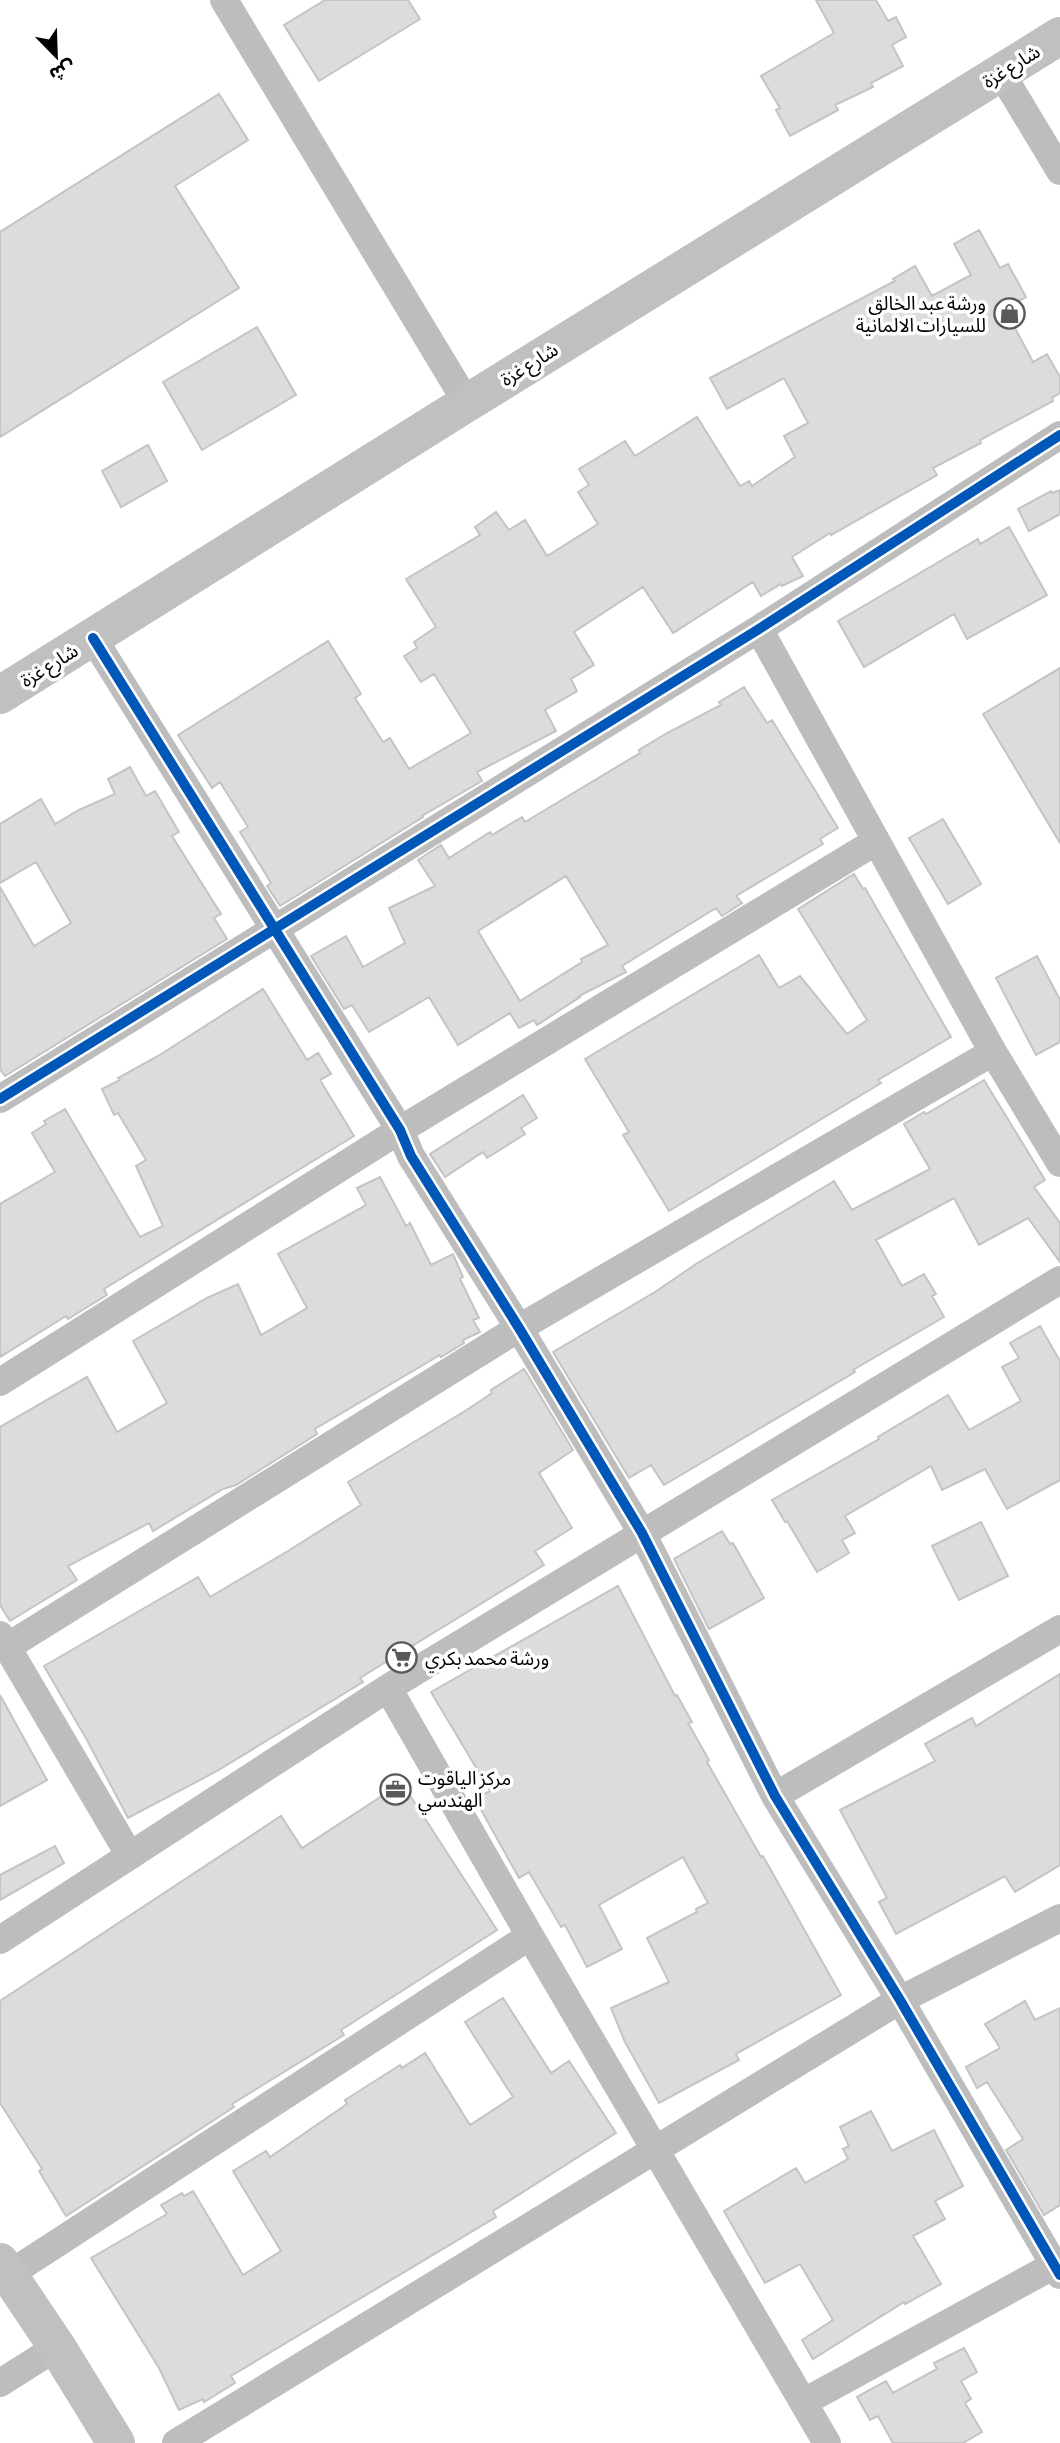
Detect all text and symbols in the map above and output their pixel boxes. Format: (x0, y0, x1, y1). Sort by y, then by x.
north arrow (21, 21, 91, 91)
street label: شارع غزة (978, 40, 1045, 95)
text: ش (46, 56, 79, 87)
place label: ورشة عبد الخالق للسيارات الالمانية (856, 292, 986, 337)
shop icon: ورشة عبد الخالق للسيارات الالمانية (992, 297, 1026, 331)
street label: شارع غزة (496, 338, 563, 393)
street label: شارع غزة (16, 639, 83, 694)
supermarket icon: ورشة محمد بكري (385, 1641, 419, 1675)
place label: ورشة محمد بكري (425, 1647, 549, 1673)
place label: مركز الياقوت الهندسي (418, 1767, 511, 1815)
office icon: مركز الياقوت الهندسي (378, 1772, 412, 1806)

